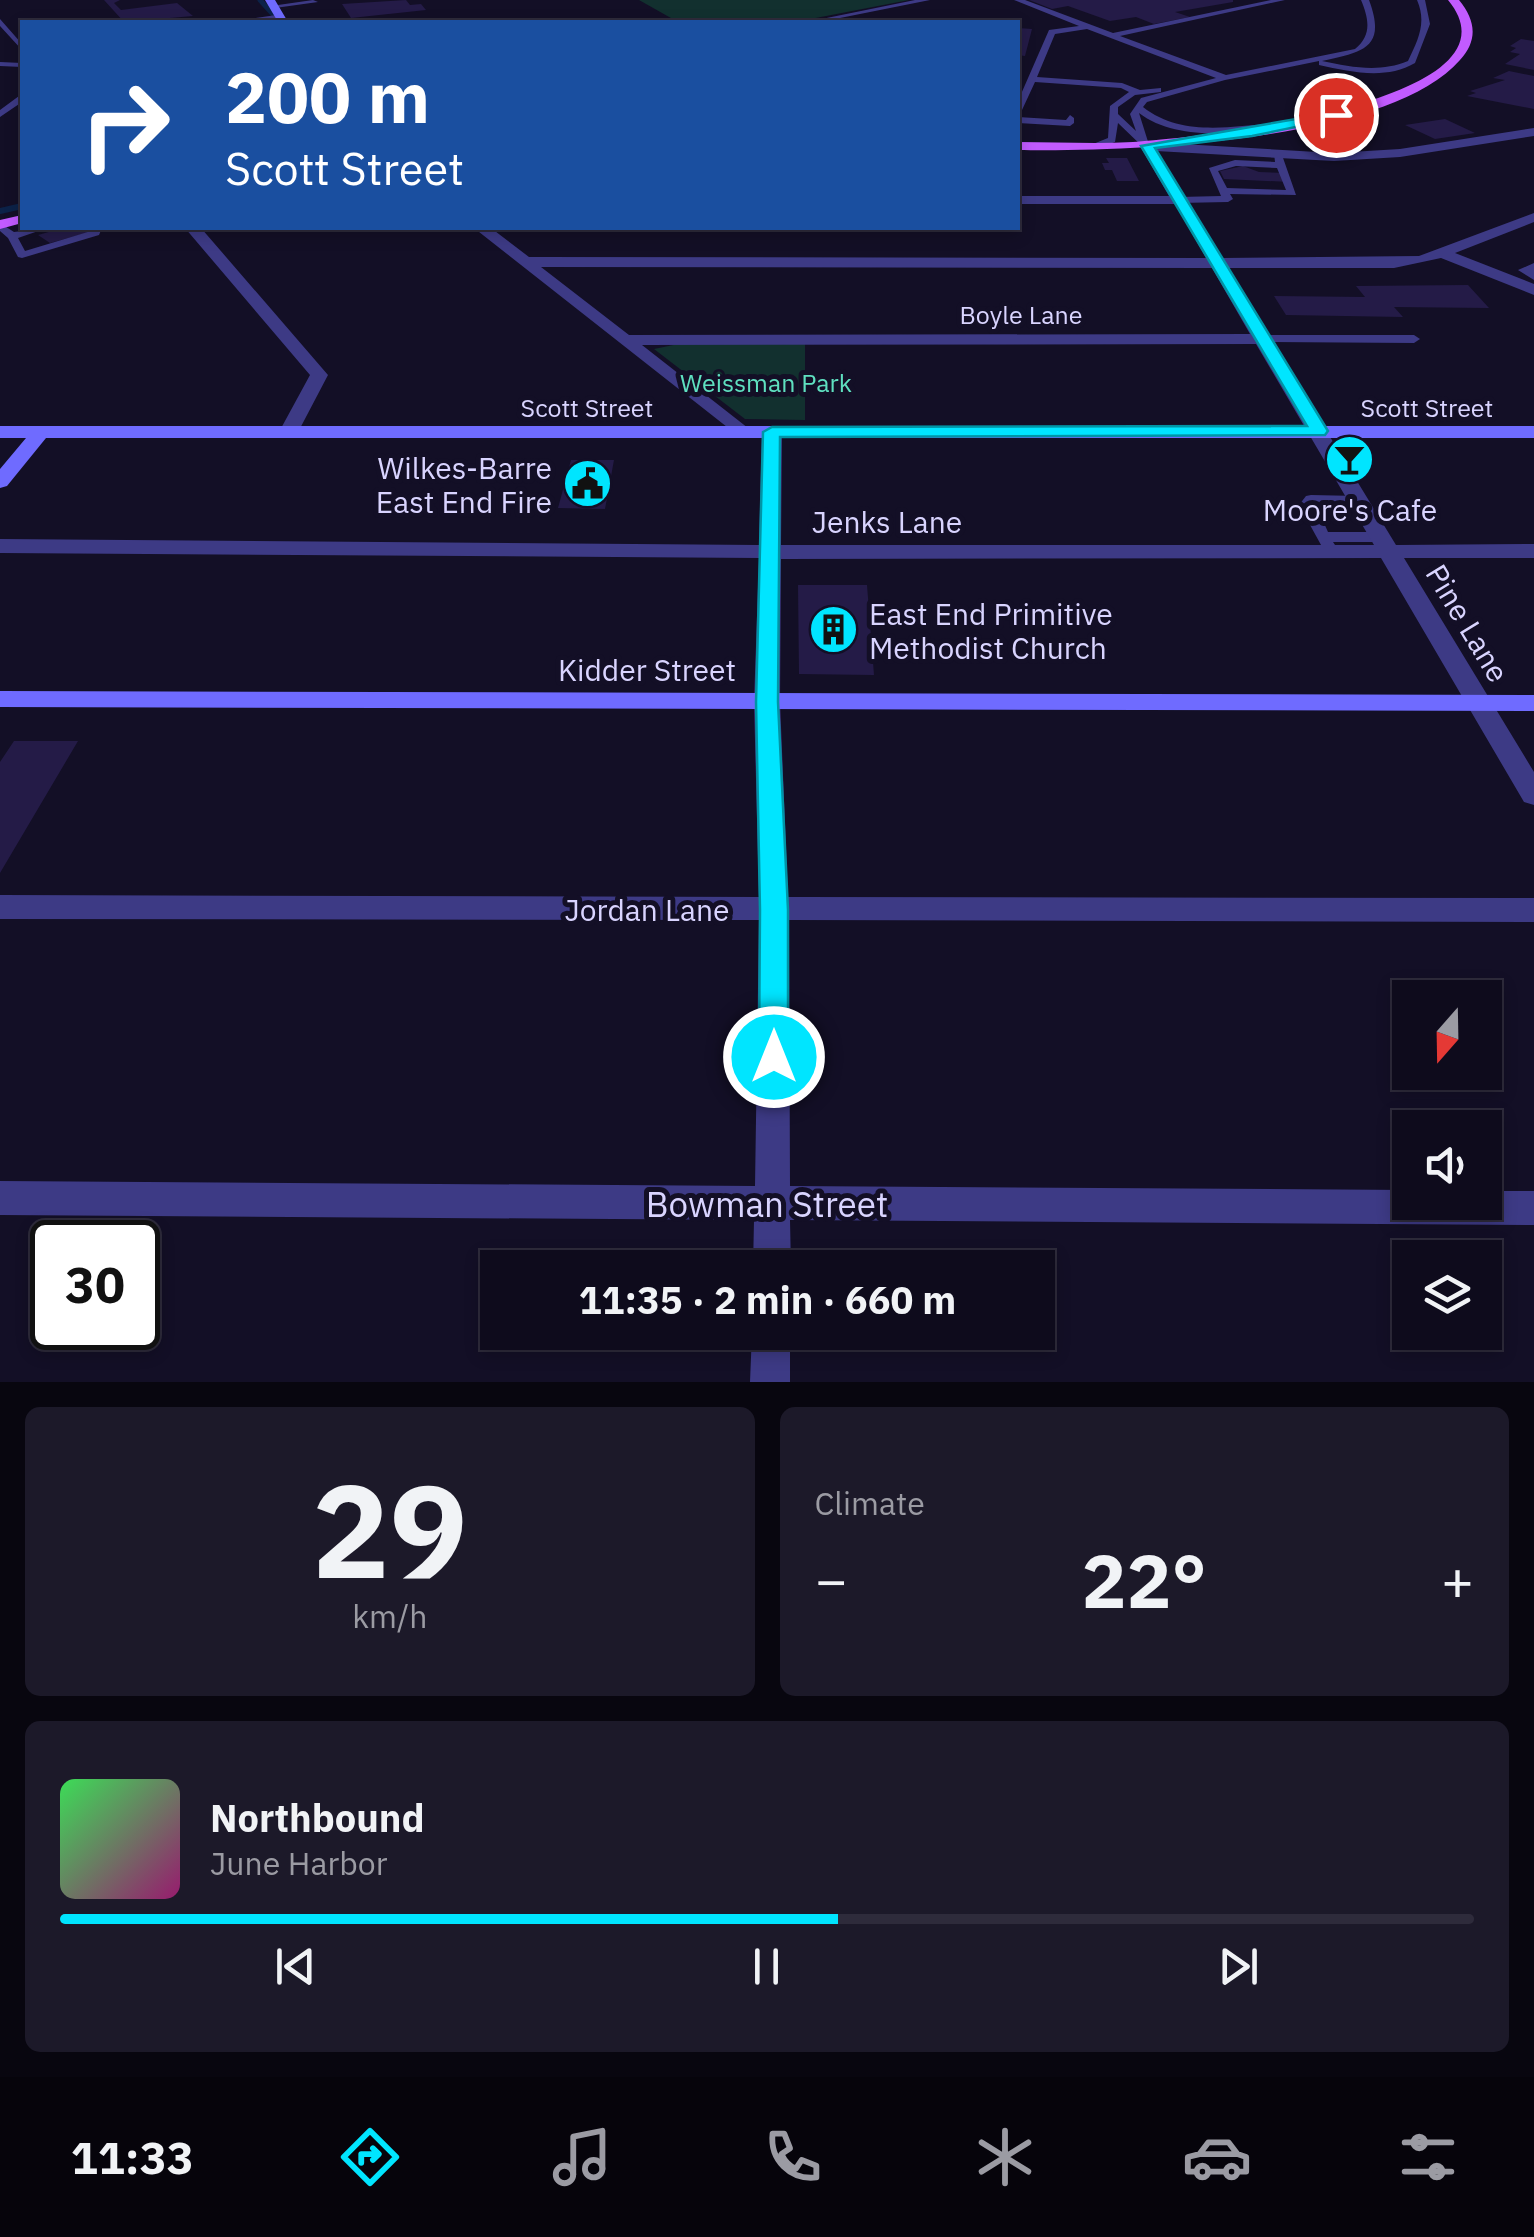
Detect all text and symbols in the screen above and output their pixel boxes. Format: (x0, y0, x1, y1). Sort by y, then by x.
text: 200 m (225, 51, 430, 142)
icon: right (60, 60, 190, 190)
pin (1294, 73, 1379, 158)
icon: arrive (1309, 88, 1364, 143)
text: Scott Street (225, 139, 464, 197)
street label: Boyle Lane (960, 298, 1082, 331)
park label: Weissman Park (680, 366, 852, 399)
street label: Scott Street (521, 391, 653, 424)
street label: Scott Street (1361, 391, 1493, 424)
bar icon: Moore's Cafe (1324, 434, 1376, 486)
place label: Wilkes-Barre East End Fire (376, 448, 552, 521)
public building icon: Wilkes-Barre East End Fire (561, 458, 613, 510)
place label: Moore's Cafe (1263, 490, 1437, 529)
street label: Jenks Lane (812, 502, 962, 541)
street label: Pine Lane (1418, 557, 1518, 689)
place label: East End Primitive Methodist Church (869, 594, 1113, 667)
building icon: East End Primitive Methodist Church (808, 604, 860, 656)
street label: Kidder Street (558, 650, 736, 689)
street label: Jordan Lane (565, 890, 730, 929)
north arrow (1392, 980, 1502, 1090)
map controls (1392, 980, 1502, 1350)
position arrow (722, 1005, 826, 1109)
button: sound (1392, 1110, 1502, 1220)
street label: Bowman Street (646, 1181, 888, 1227)
speed limit sign: 30 (30, 1220, 160, 1350)
button: layers (1392, 1240, 1502, 1350)
text: 11:35 · 2 min · 660 m (579, 1275, 956, 1324)
text: 29 (312, 1445, 468, 1614)
text: Climate (815, 1482, 925, 1524)
text: 22° (1082, 1531, 1207, 1629)
text: − (815, 1544, 848, 1615)
text: + (1441, 1544, 1474, 1615)
text: km/h (352, 1595, 427, 1637)
text: Northbound (210, 1793, 425, 1842)
text: June Harbor (210, 1842, 387, 1884)
icon: previous (268, 1939, 323, 1994)
icon: pause (739, 1939, 794, 1994)
icon: next (1211, 1939, 1266, 1994)
icon: directions (335, 2122, 405, 2192)
icon: music (547, 2122, 617, 2192)
icon: phone (758, 2122, 828, 2192)
icon: climate (970, 2122, 1040, 2192)
icon: car (1182, 2122, 1252, 2192)
icon: filters (1393, 2122, 1463, 2192)
text: 11:33 (71, 2128, 194, 2186)

